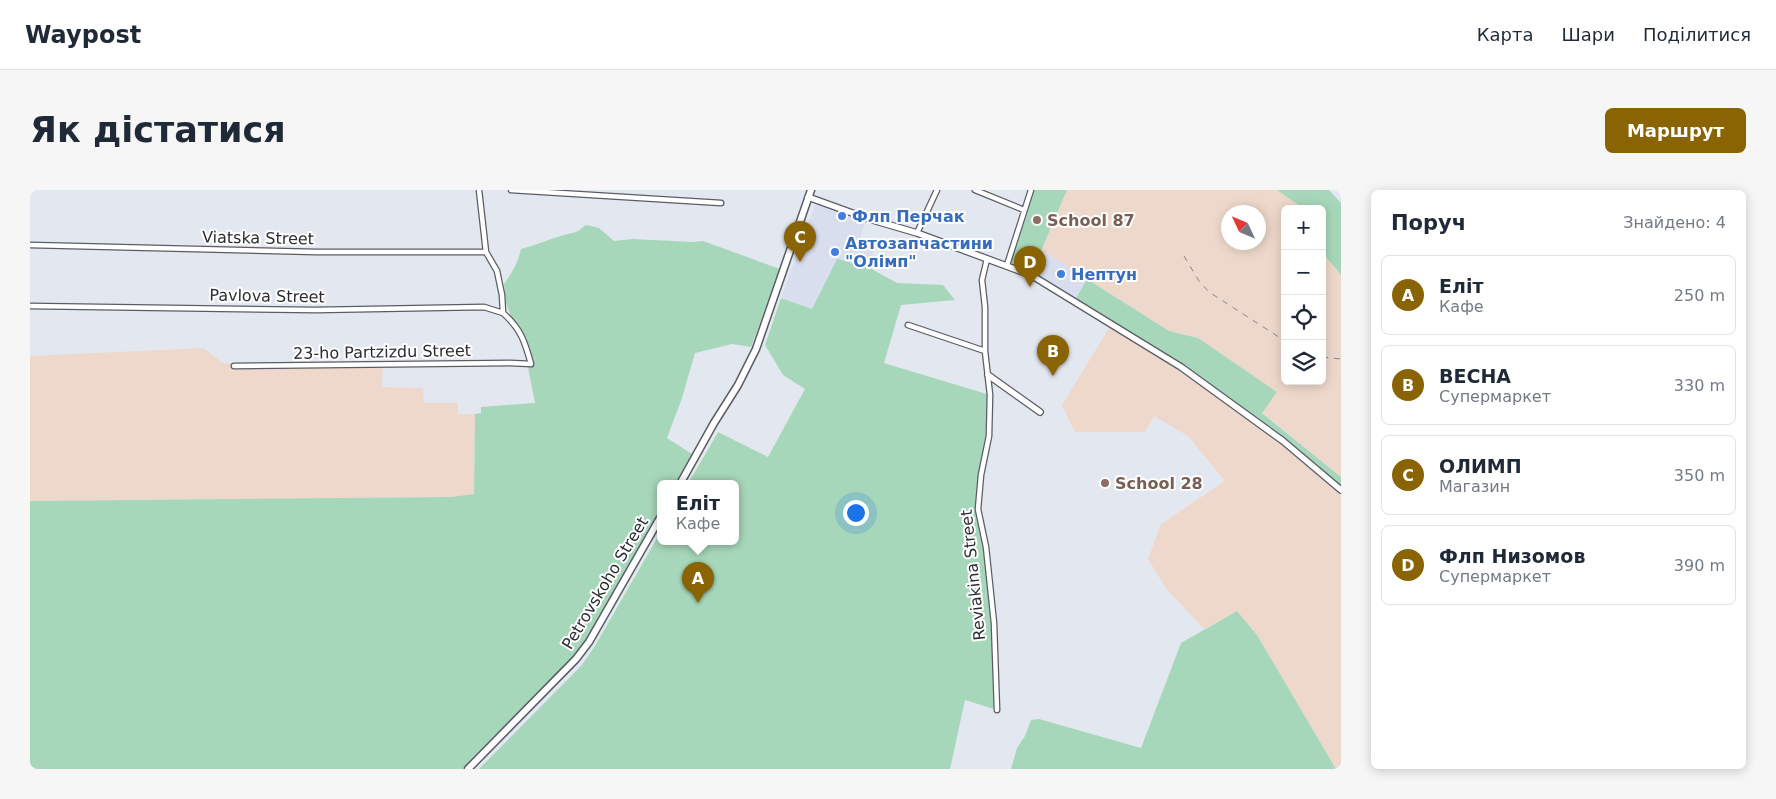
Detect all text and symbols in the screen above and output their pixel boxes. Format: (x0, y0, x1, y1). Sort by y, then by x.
text: Waypost (25, 21, 141, 49)
text: Карта (1477, 24, 1533, 45)
text: Шари (1561, 24, 1615, 45)
text: Поділитися (1643, 24, 1751, 45)
button: Маршрут (1605, 108, 1746, 153)
text: Як дістатися (30, 110, 286, 150)
north arrow (1221, 205, 1266, 250)
map controls (1281, 205, 1326, 385)
button: + (1281, 205, 1326, 250)
place label: Флп Перчак (852, 207, 965, 226)
marker: Флп Перчак (836, 210, 848, 222)
place label: School 87 (1047, 211, 1135, 230)
text: Поруч (1391, 211, 1466, 235)
text: Знайдено: 4 (1623, 213, 1726, 232)
marker: School 87 (1031, 214, 1043, 226)
pin: C (784, 221, 816, 262)
street label: Viatska Street (202, 228, 314, 248)
place label: Автозапчастини "Олімп" (845, 234, 993, 271)
marker: Автозапчастини "Олімп" (829, 246, 841, 258)
pin: D (1014, 246, 1046, 287)
button: − (1281, 250, 1326, 295)
place label: Нептун (1071, 265, 1137, 284)
marker: Нептун (1055, 268, 1067, 280)
text: Еліт (1439, 275, 1483, 297)
street label: Pavlova Street (209, 285, 325, 307)
text: A (1402, 286, 1414, 305)
text: 250 m (1674, 286, 1725, 305)
button: locate (1281, 295, 1326, 340)
text: Кафе (1439, 297, 1484, 316)
pin: B (1037, 335, 1069, 376)
button: layers (1281, 340, 1326, 385)
street label: 23-ho Partzizdu Street (293, 341, 471, 363)
text: ВЕСНА (1439, 365, 1511, 387)
text: B (1402, 376, 1414, 395)
text: 330 m (1674, 376, 1725, 395)
text: Супермаркет (1439, 387, 1551, 406)
text: ОЛИМП (1439, 455, 1522, 477)
text: C (1402, 466, 1414, 485)
text: 350 m (1674, 466, 1725, 485)
place label: School 28 (1115, 474, 1203, 493)
marker: School 28 (1099, 477, 1111, 489)
text: Магазин (1439, 477, 1510, 496)
popup (657, 480, 739, 545)
text: Еліт (676, 492, 720, 514)
your location (843, 500, 869, 526)
street label: Reviakina Street (957, 509, 989, 641)
street label: Petrovskoho Street (558, 513, 652, 653)
text: Кафе (676, 514, 720, 533)
text: Флп Низомов (1439, 545, 1585, 567)
text: D (1401, 556, 1415, 575)
text: 390 m (1674, 556, 1725, 575)
pin: A (682, 562, 714, 603)
text: Супермаркет (1439, 567, 1551, 586)

